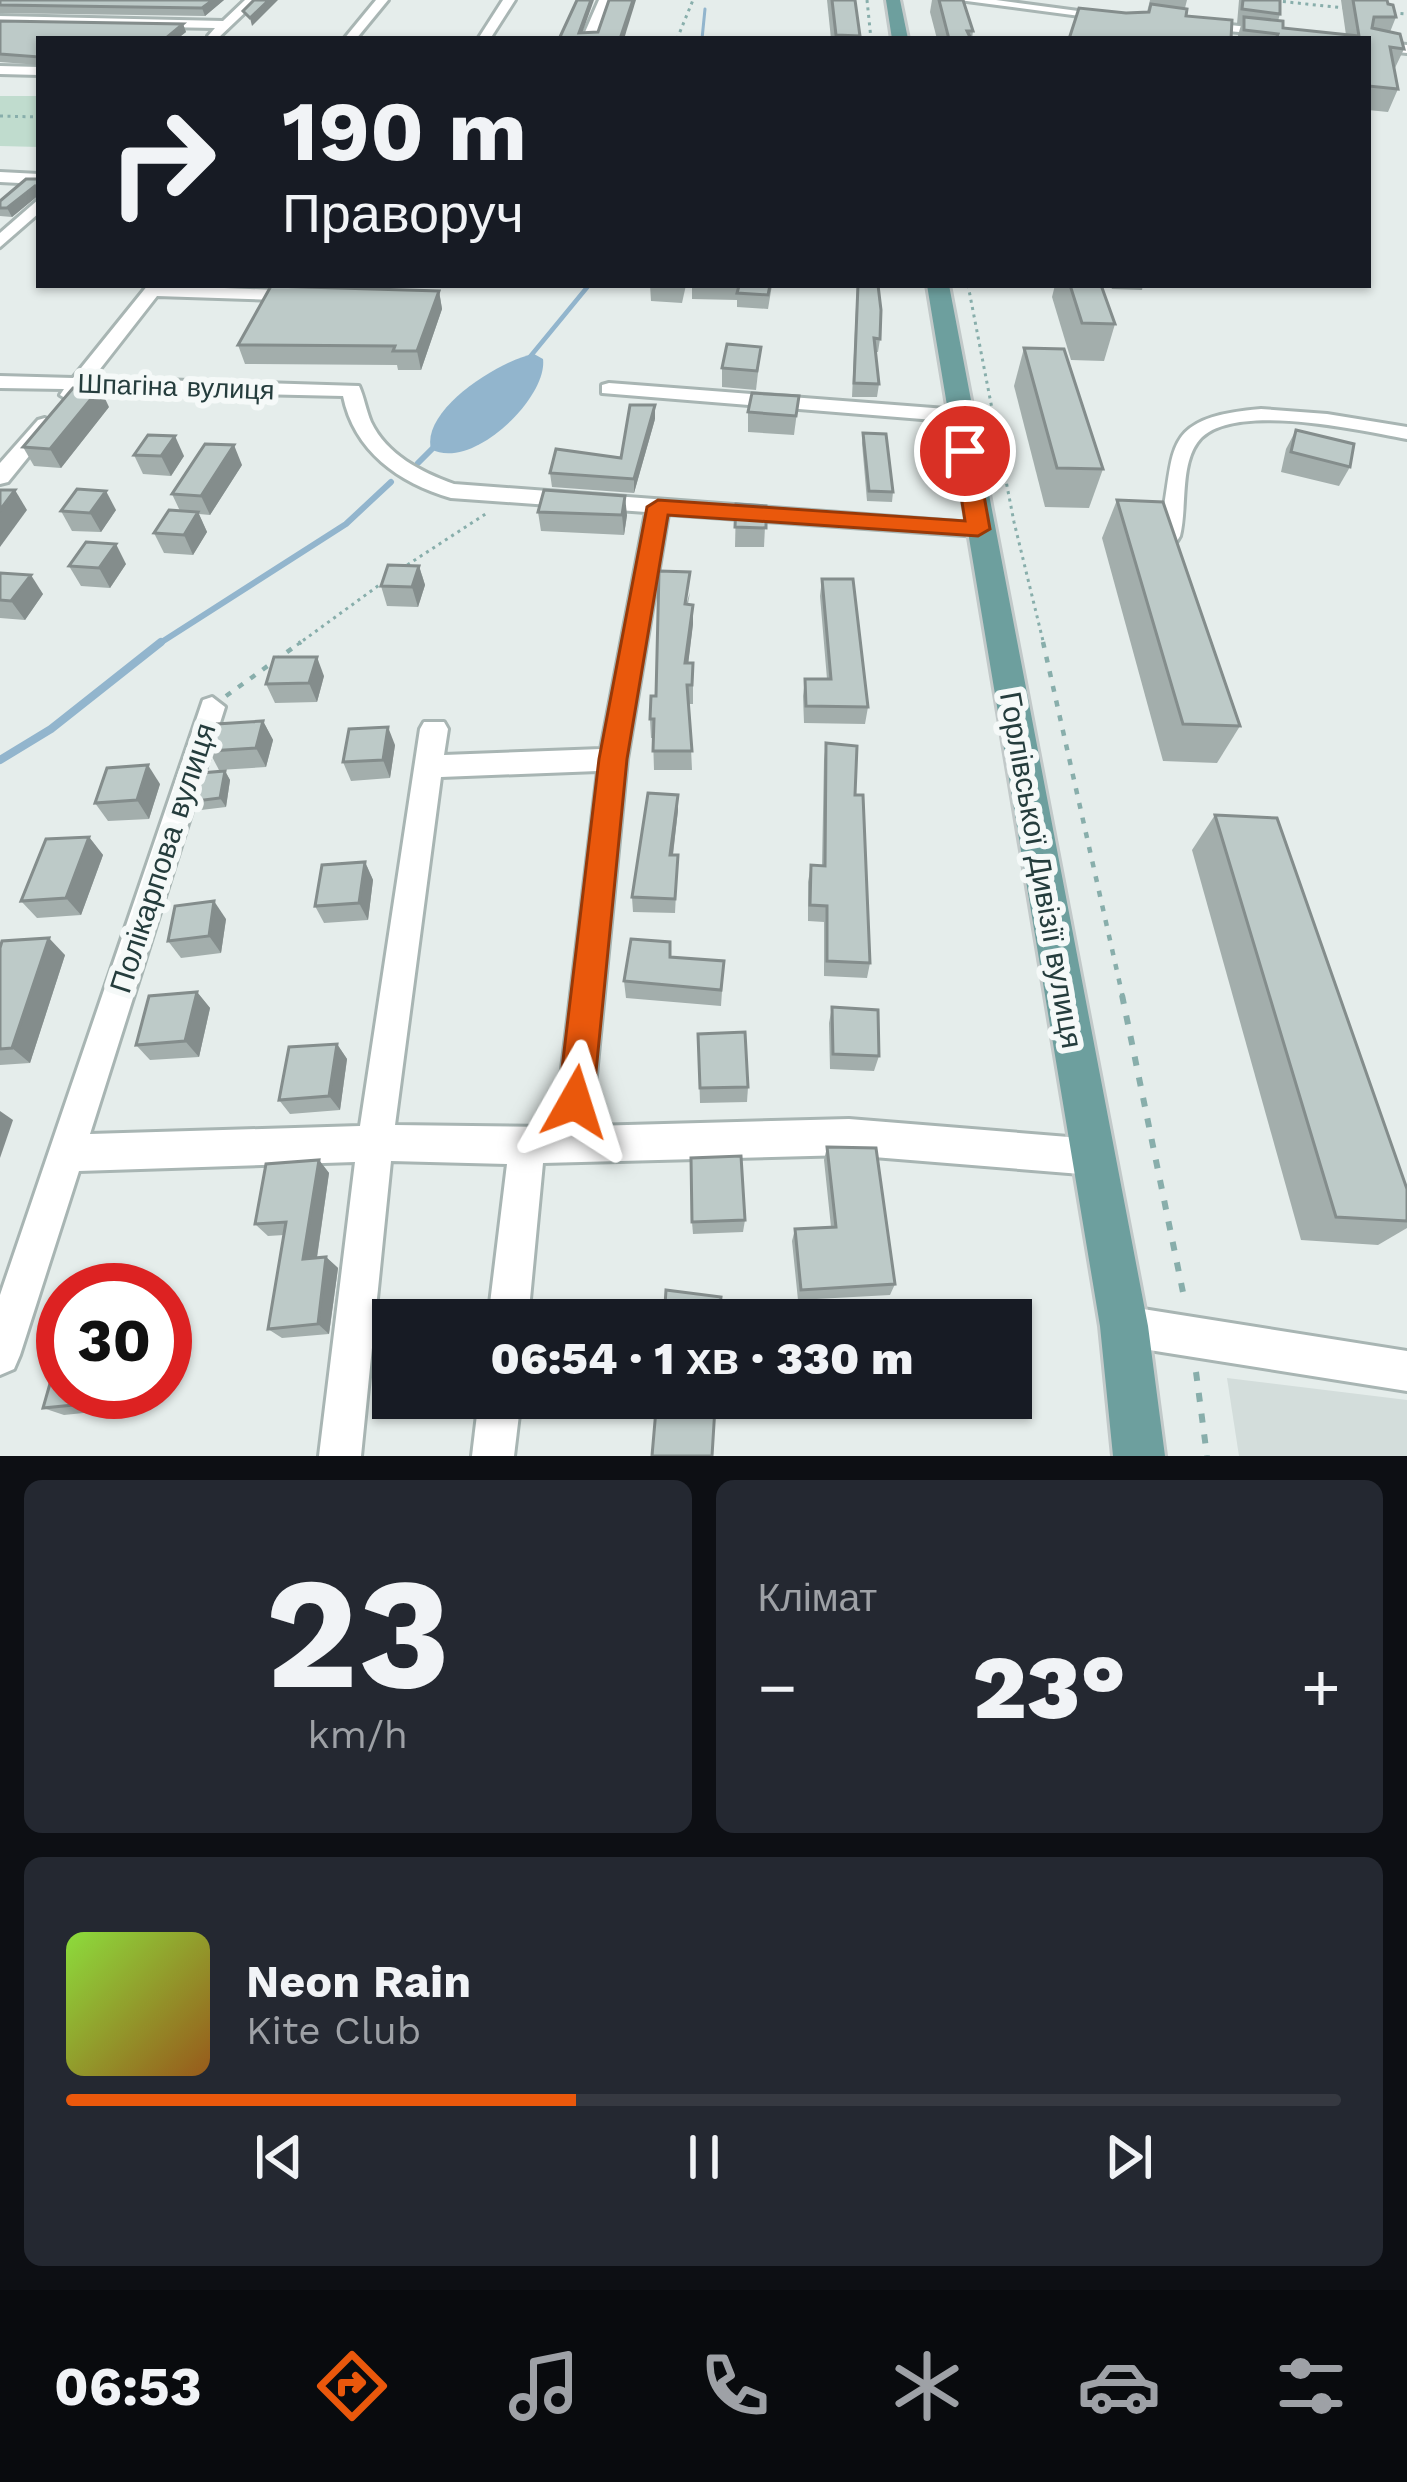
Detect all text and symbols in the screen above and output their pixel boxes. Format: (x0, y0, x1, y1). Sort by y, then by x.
text: 190 m (282, 82, 527, 180)
icon: right (84, 84, 240, 240)
text: Праворуч (282, 182, 524, 245)
street label: Шпагіна вулиця (77, 368, 275, 406)
pin (914, 400, 1016, 502)
icon: arrive (932, 418, 998, 484)
street label: Горлівської Дивізії вулиця (993, 689, 1090, 1051)
street label: Полікарпова вулиця (102, 718, 223, 997)
position arrow (512, 1039, 638, 1165)
speed limit sign: 30 (36, 1263, 192, 1419)
text: 06:54 · 1 хв · 330 m (491, 1332, 913, 1385)
text: 23 (265, 1542, 450, 1725)
text: Клімат (758, 1575, 877, 1620)
text: 23° (972, 1634, 1126, 1740)
text: − (758, 1649, 797, 1726)
text: + (1301, 1649, 1341, 1726)
text: km/h (308, 1712, 408, 1757)
text: Neon Rain (246, 1955, 471, 2008)
text: Kite Club (246, 2008, 421, 2053)
icon: previous (246, 2124, 312, 2190)
icon: pause (671, 2124, 737, 2190)
icon: next (1096, 2124, 1162, 2190)
icon: directions (310, 2344, 394, 2428)
icon: music (502, 2344, 586, 2428)
icon: phone (693, 2344, 777, 2428)
icon: climate (885, 2344, 969, 2428)
icon: car (1077, 2344, 1161, 2428)
icon: filters (1269, 2344, 1353, 2428)
text: 06:53 (54, 2355, 202, 2418)

